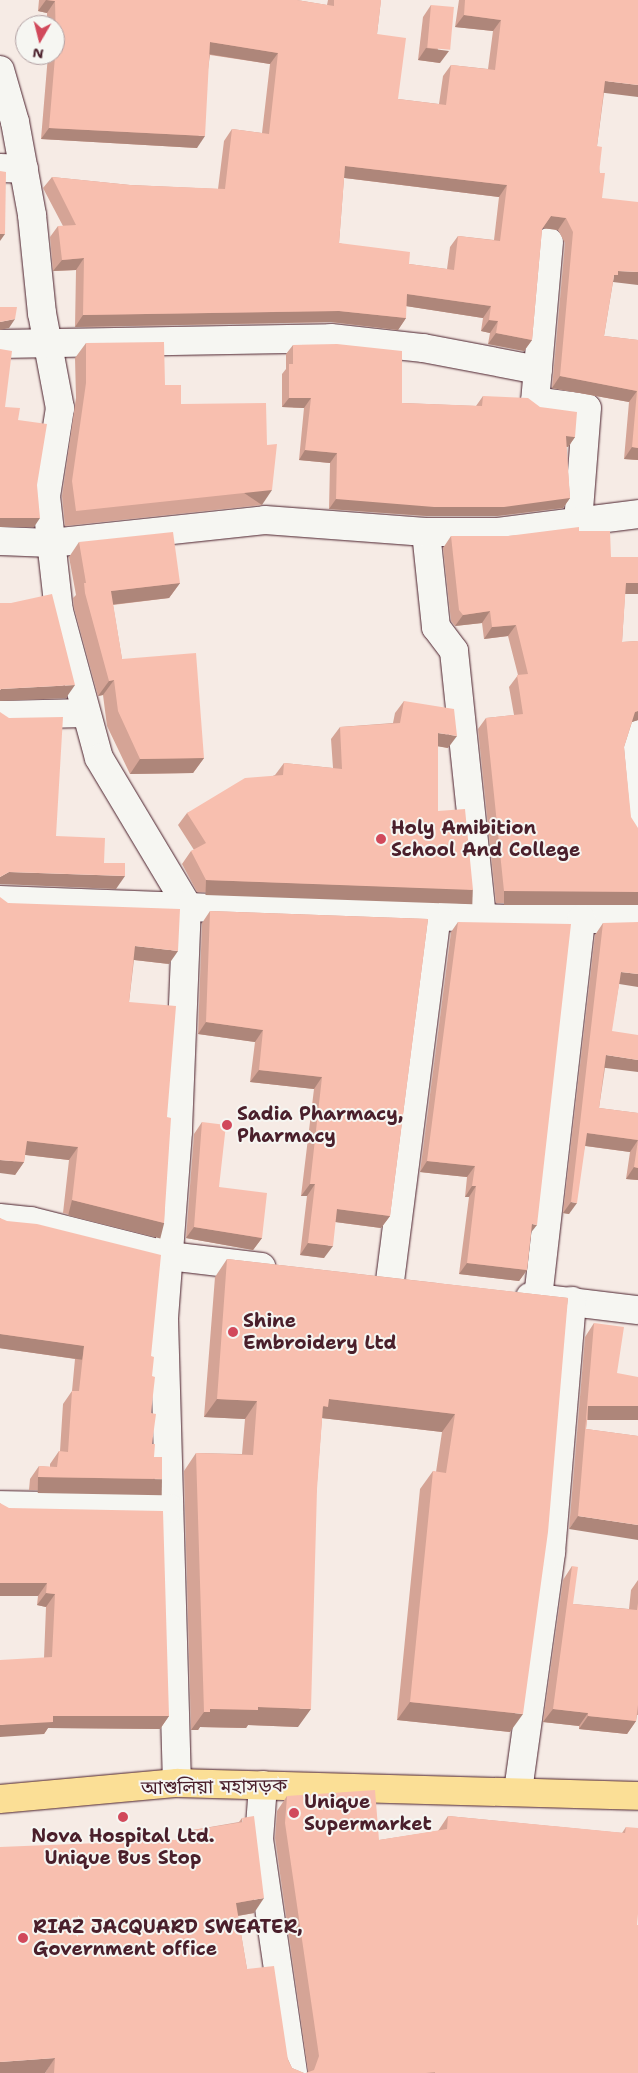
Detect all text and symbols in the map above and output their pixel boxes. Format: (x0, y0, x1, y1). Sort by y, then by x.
north arrow (15, 15, 65, 65)
text: N (31, 44, 45, 64)
place label: Holy Amibition School And College (391, 817, 580, 861)
marker: Holy Amibition School And College (375, 833, 387, 845)
place label: Sadia Pharmacy, Pharmacy (237, 1103, 404, 1147)
marker: Sadia Pharmacy, Pharmacy (221, 1119, 233, 1131)
place label: Shine Embroidery Ltd (243, 1310, 397, 1354)
marker: Shine Embroidery Ltd (227, 1326, 239, 1338)
street label: আশুলিয়া মহাসড়ক (141, 1774, 287, 1800)
place label: Unique Supermarket (304, 1791, 432, 1835)
marker: Unique Supermarket (288, 1807, 300, 1819)
marker: Nova Hospital Ltd. Unique Bus Stop (117, 1811, 129, 1823)
place label: Nova Hospital Ltd. Unique Bus Stop (31, 1825, 215, 1869)
place label: RIAZ JACQUARD SWEATER, Government office (33, 1916, 303, 1960)
marker: RIAZ JACQUARD SWEATER, Government office (17, 1932, 29, 1944)

